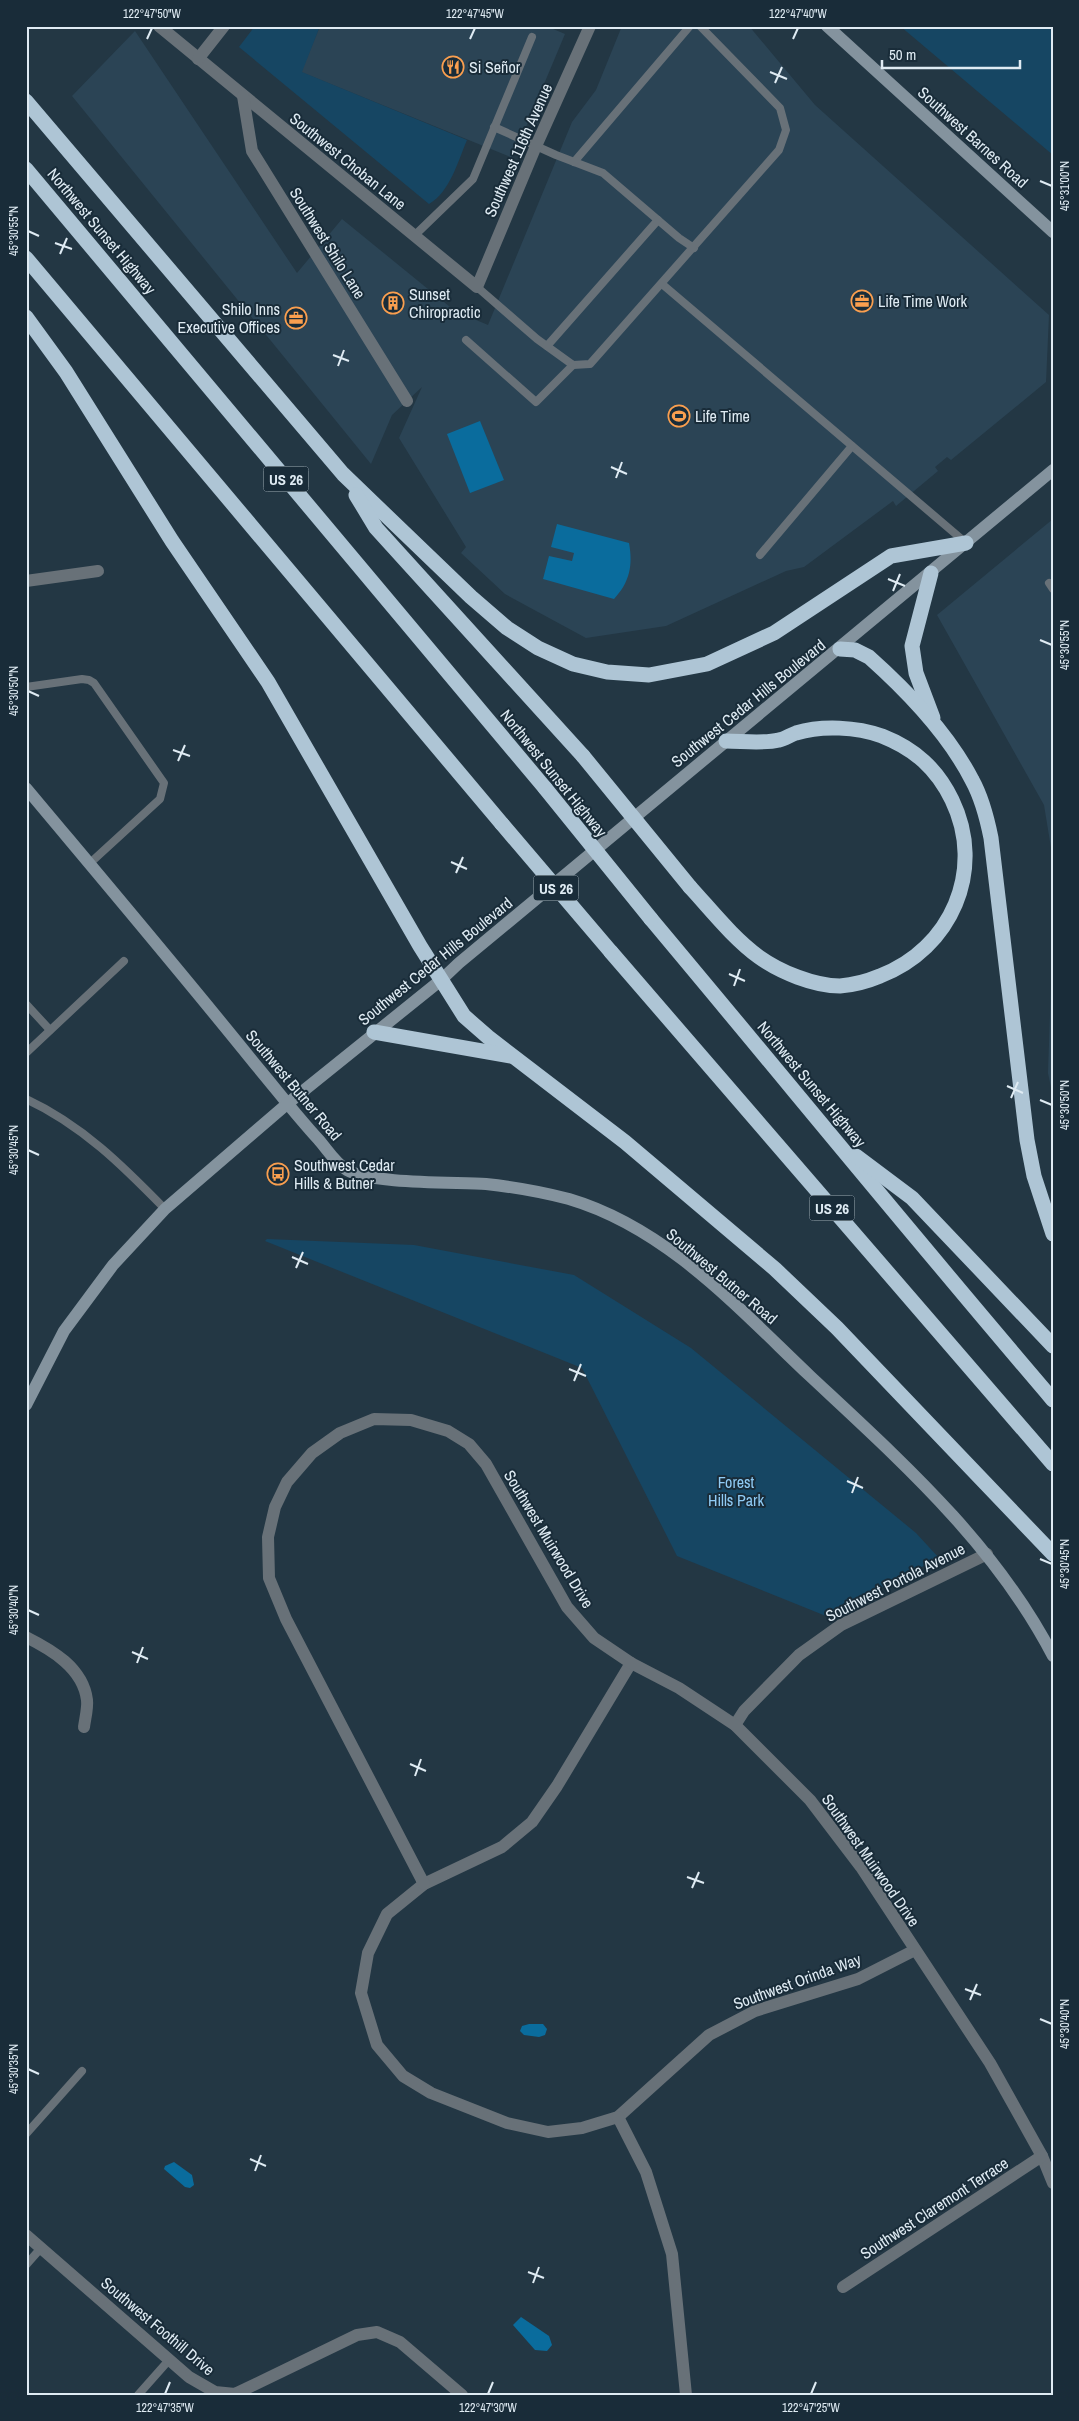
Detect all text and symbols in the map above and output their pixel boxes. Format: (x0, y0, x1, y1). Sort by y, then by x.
text: 122°47'50"W (123, 6, 182, 22)
text: 122°47'45"W (446, 6, 505, 22)
text: 122°47'40"W (769, 6, 828, 22)
scale bar (882, 38, 1019, 70)
text: 50 m (889, 44, 916, 65)
restaurant icon: Si Señor (441, 55, 465, 79)
place label: Si Señor (469, 56, 521, 78)
street label: Southwest 116th Avenue (479, 80, 557, 220)
street label: Southwest Barnes Road (913, 81, 1033, 193)
street label: Southwest Choban Lane (285, 107, 411, 215)
text: 45°31'00"N (1057, 161, 1073, 211)
street label: Northwest Sunset Highway (43, 163, 162, 299)
street label: Southwest Shilo Lane (285, 183, 371, 303)
text: 45°30'55"N (6, 206, 22, 256)
place label: Sunset Chiropractic (409, 283, 481, 323)
office icon: Life Time Work (850, 289, 874, 313)
place label: Life Time Work (878, 290, 967, 312)
building icon: Sunset Chiropractic (381, 291, 405, 315)
place label: Shilo Inns Executive Offices (177, 298, 280, 338)
office icon: Shilo Inns Executive Offices (284, 306, 308, 330)
sports icon: Life Time (667, 404, 691, 428)
place label: Life Time (695, 405, 750, 427)
road number: US 26 (264, 466, 308, 492)
text: 45°30'55"N (1057, 620, 1073, 670)
street label: Southwest Cedar Hills Boulevard (666, 634, 830, 772)
text: 45°30'50"N (6, 666, 22, 716)
street label: Northwest Sunset Highway (496, 705, 613, 842)
road number: US 26 (534, 876, 578, 900)
street label: Southwest Cedar Hills Boulevard (353, 892, 517, 1030)
street label: Northwest Sunset Highway (753, 1016, 872, 1152)
street label: Southwest Butner Road (241, 1025, 347, 1145)
text: 45°30'50"N (1057, 1080, 1073, 1130)
text: 45°30'45"N (6, 1125, 22, 1175)
place label: Southwest Cedar Hills & Butner (294, 1154, 395, 1194)
bus stop icon: Southwest Cedar Hills & Butner (266, 1162, 290, 1186)
road number: US 26 (810, 1196, 854, 1220)
street label: Southwest Butner Road (662, 1223, 782, 1329)
street label: Southwest Muirwood Drive (499, 1466, 599, 1612)
park label: Forest Hills Park (708, 1471, 764, 1511)
street label: Southwest Portola Avenue (822, 1537, 968, 1627)
text: 45°30'45"N (1057, 1539, 1073, 1589)
text: 45°30'40"N (6, 1585, 22, 1635)
street label: Southwest Muirwood Drive (817, 1789, 925, 1931)
street label: Southwest Orinda Way (730, 1948, 864, 2014)
text: 45°30'40"N (1057, 1999, 1073, 2049)
text: 45°30'35"N (6, 2044, 22, 2094)
street label: Southwest Claremont Terrace (856, 2152, 1012, 2264)
street label: Southwest Foothill Drive (96, 2272, 220, 2380)
text: 122°47'35"W (136, 2400, 195, 2416)
text: 122°47'30"W (459, 2400, 518, 2416)
text: 122°47'25"W (782, 2400, 841, 2416)

